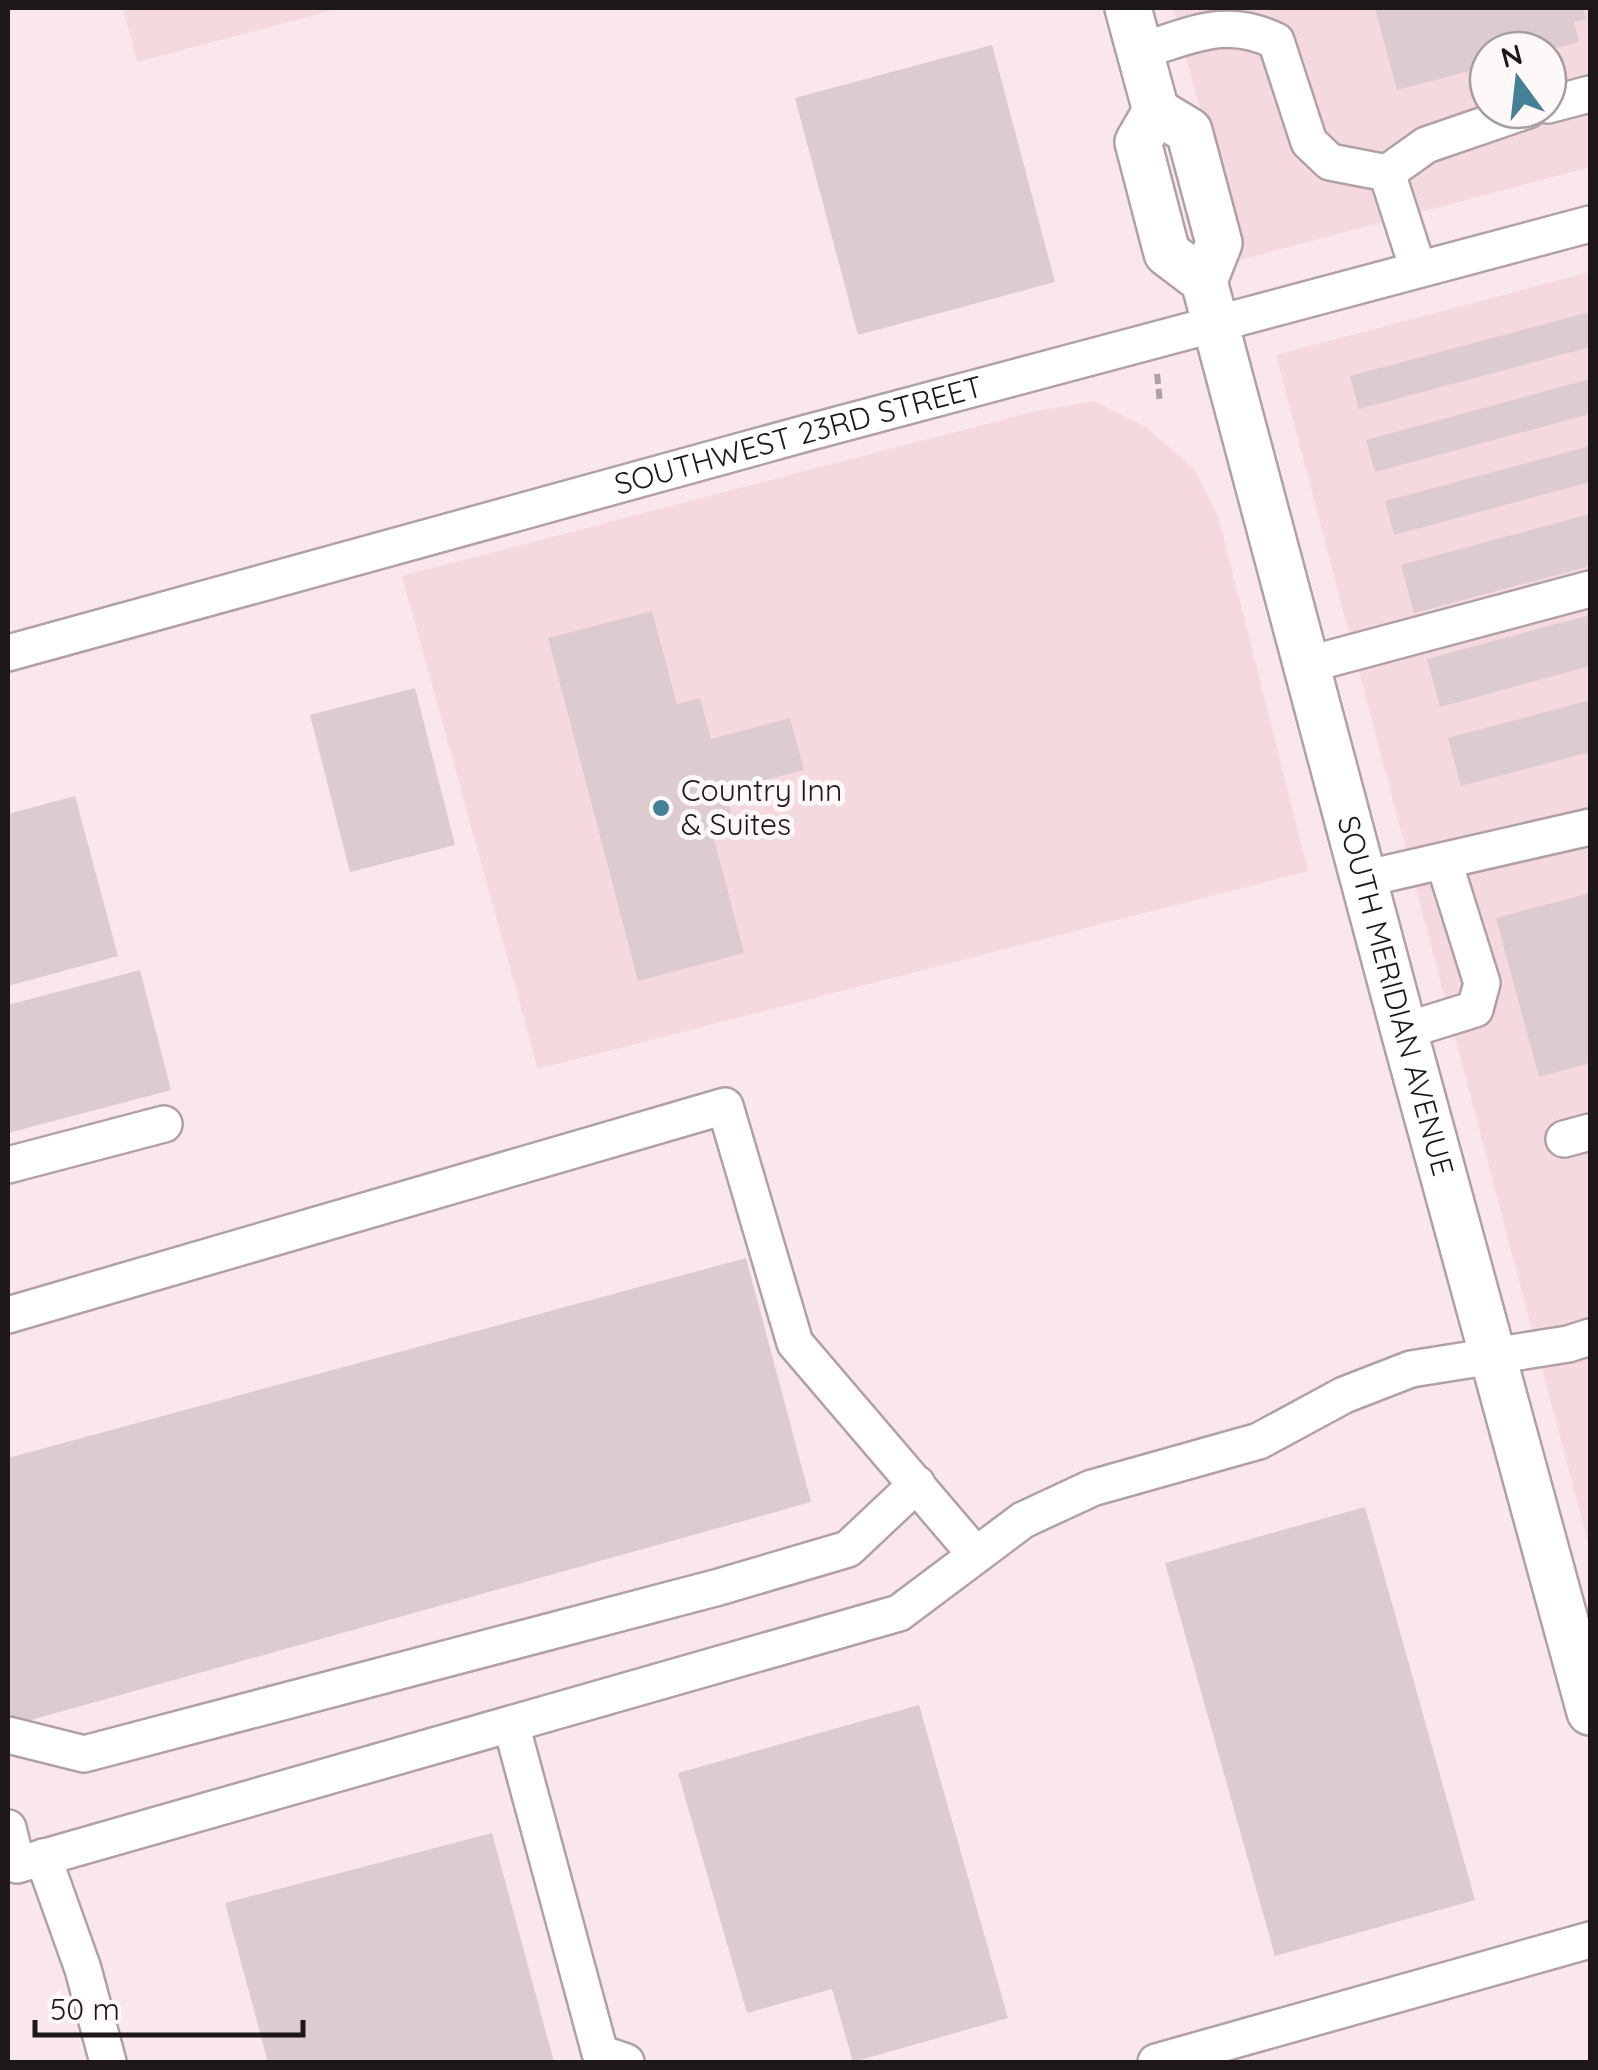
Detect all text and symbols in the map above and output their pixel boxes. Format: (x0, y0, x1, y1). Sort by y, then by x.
north arrow (1468, 30, 1568, 130)
text: N (1497, 36, 1526, 75)
street label: SOUTHWEST 23RD STREET (610, 367, 987, 503)
place label: Country Inn & Suites (681, 771, 842, 843)
marker: Country Inn & Suites (650, 797, 672, 819)
street label: SOUTH MERIDIAN AVENUE (1329, 811, 1463, 1180)
scale bar (35, 1975, 302, 2037)
text: 50 m (50, 1990, 120, 2028)

